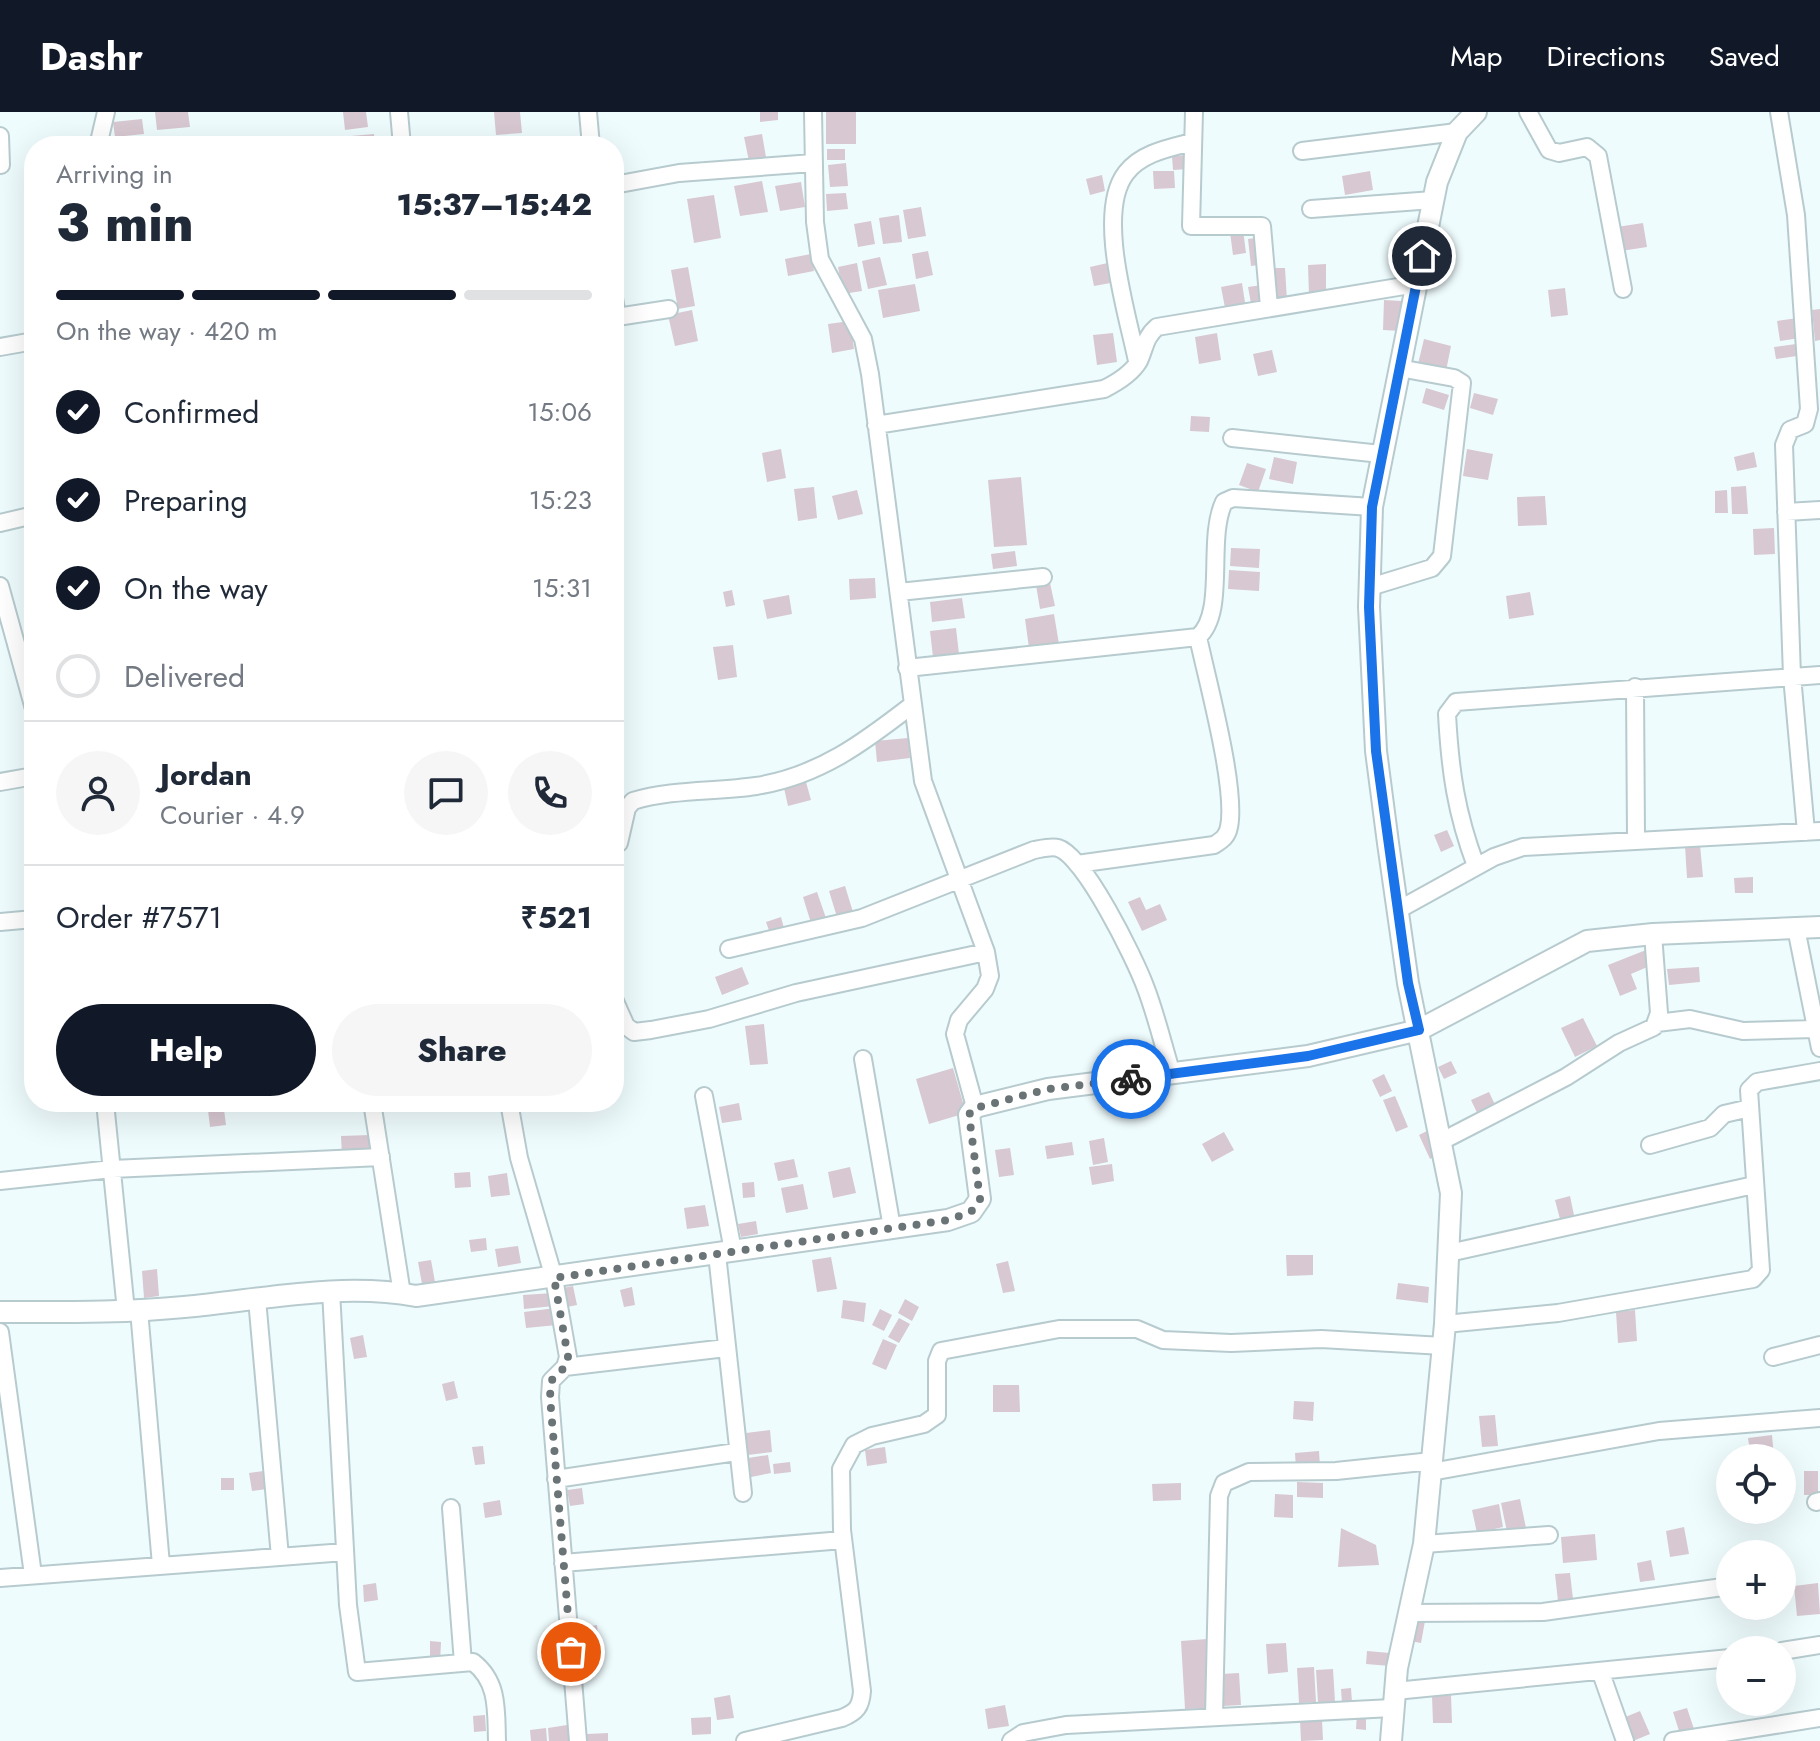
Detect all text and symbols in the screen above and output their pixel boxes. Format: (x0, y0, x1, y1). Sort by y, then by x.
text: Dashr (40, 29, 143, 84)
text: Map (1450, 36, 1502, 77)
text: Directions (1546, 36, 1665, 77)
text: Saved (1709, 36, 1780, 77)
text: Arriving in (56, 155, 173, 193)
text: 15:37–15:42 (397, 183, 592, 226)
text: 3 min (56, 185, 194, 261)
pin (1388, 222, 1456, 290)
icon: home (1400, 234, 1444, 278)
text: On the way · 420 m (56, 312, 278, 350)
icon: check (56, 390, 100, 434)
text: Confirmed (124, 391, 259, 434)
text: 15:06 (527, 393, 592, 431)
icon: check (56, 478, 100, 522)
text: Preparing (124, 479, 248, 522)
text: 15:23 (529, 481, 592, 519)
icon: check (56, 566, 100, 610)
text: On the way (124, 567, 268, 610)
text: 15:31 (532, 569, 592, 607)
text: Delivered (124, 655, 245, 698)
button: person (56, 751, 140, 835)
button: chat (404, 751, 488, 835)
button: phone (508, 751, 592, 835)
text: Jordan (160, 753, 252, 796)
text: Courier · 4.9 (160, 796, 305, 834)
text: Order #7571 (56, 896, 222, 939)
text: ₹521 (521, 896, 592, 939)
button: Help (56, 1004, 316, 1096)
button: Share (332, 1004, 592, 1096)
courier (1091, 1039, 1171, 1119)
icon: bike (1109, 1057, 1153, 1101)
map controls (1716, 1444, 1796, 1716)
button: locate (1716, 1444, 1796, 1524)
button: + (1716, 1540, 1796, 1620)
pin (537, 1618, 605, 1686)
icon: bag (549, 1630, 593, 1674)
button: − (1716, 1636, 1796, 1716)

